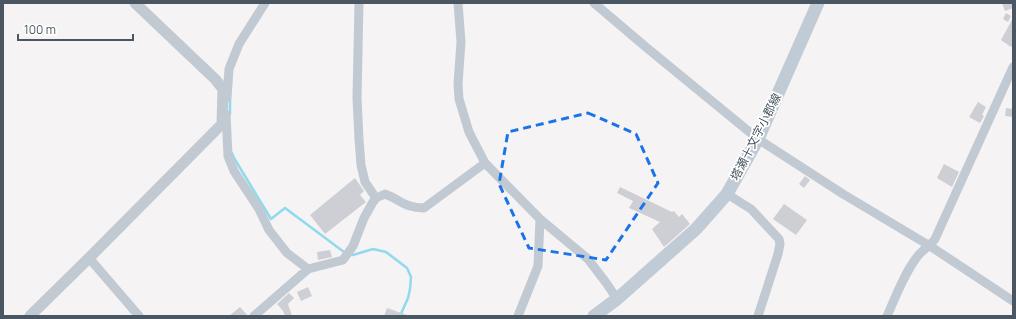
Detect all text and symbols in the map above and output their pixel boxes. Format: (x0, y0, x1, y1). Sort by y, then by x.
scale bar (18, 16, 133, 42)
text: 100 m (24, 21, 56, 38)
street label: 塔瀬十文字小郡線 (726, 90, 785, 183)

